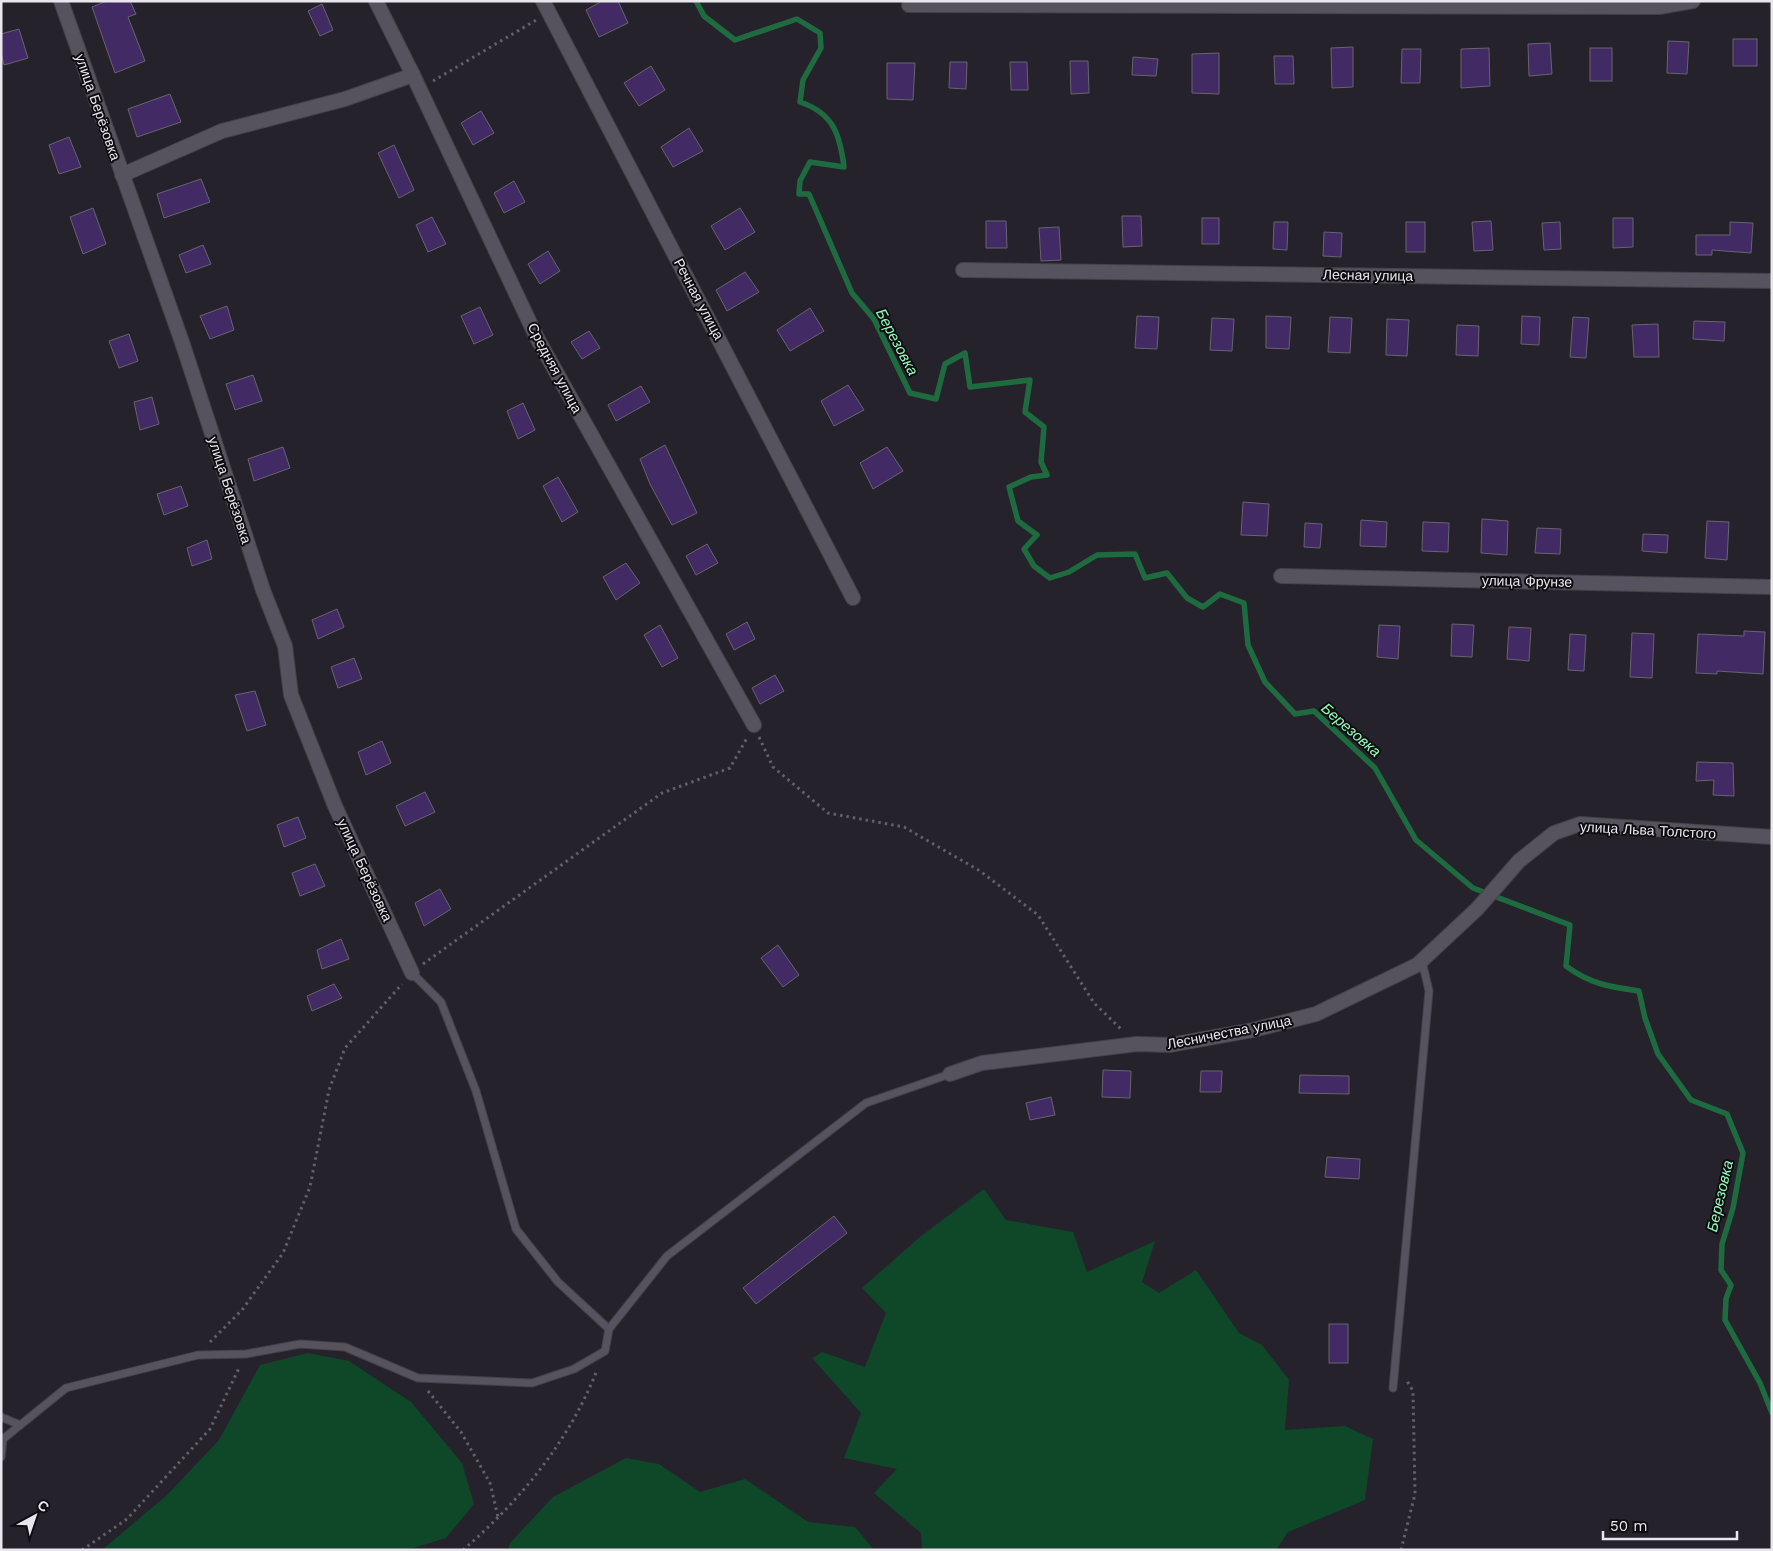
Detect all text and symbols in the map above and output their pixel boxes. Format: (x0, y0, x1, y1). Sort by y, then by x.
street label: улица Берёзовка (72, 52, 124, 163)
street label: Речная улица (671, 256, 727, 343)
street label: Лесная улица (1323, 266, 1414, 284)
water label: Березовка (872, 306, 922, 378)
street label: Средняя улица (525, 320, 586, 416)
street label: улица Берёзовка (205, 434, 255, 546)
street label: улица Фрунзе (1482, 572, 1573, 590)
water label: Березовка (1318, 699, 1384, 761)
street label: улица Берёзовка (334, 816, 396, 924)
street label: улица Льва Толстого (1580, 818, 1717, 842)
street label: Лесничества улица (1165, 1012, 1293, 1052)
water label: Березовка (1703, 1158, 1737, 1234)
north arrow (10, 1491, 60, 1541)
text: С (34, 1497, 52, 1515)
scale bar (1603, 1508, 1737, 1540)
text: 50 m (1610, 1517, 1647, 1535)

